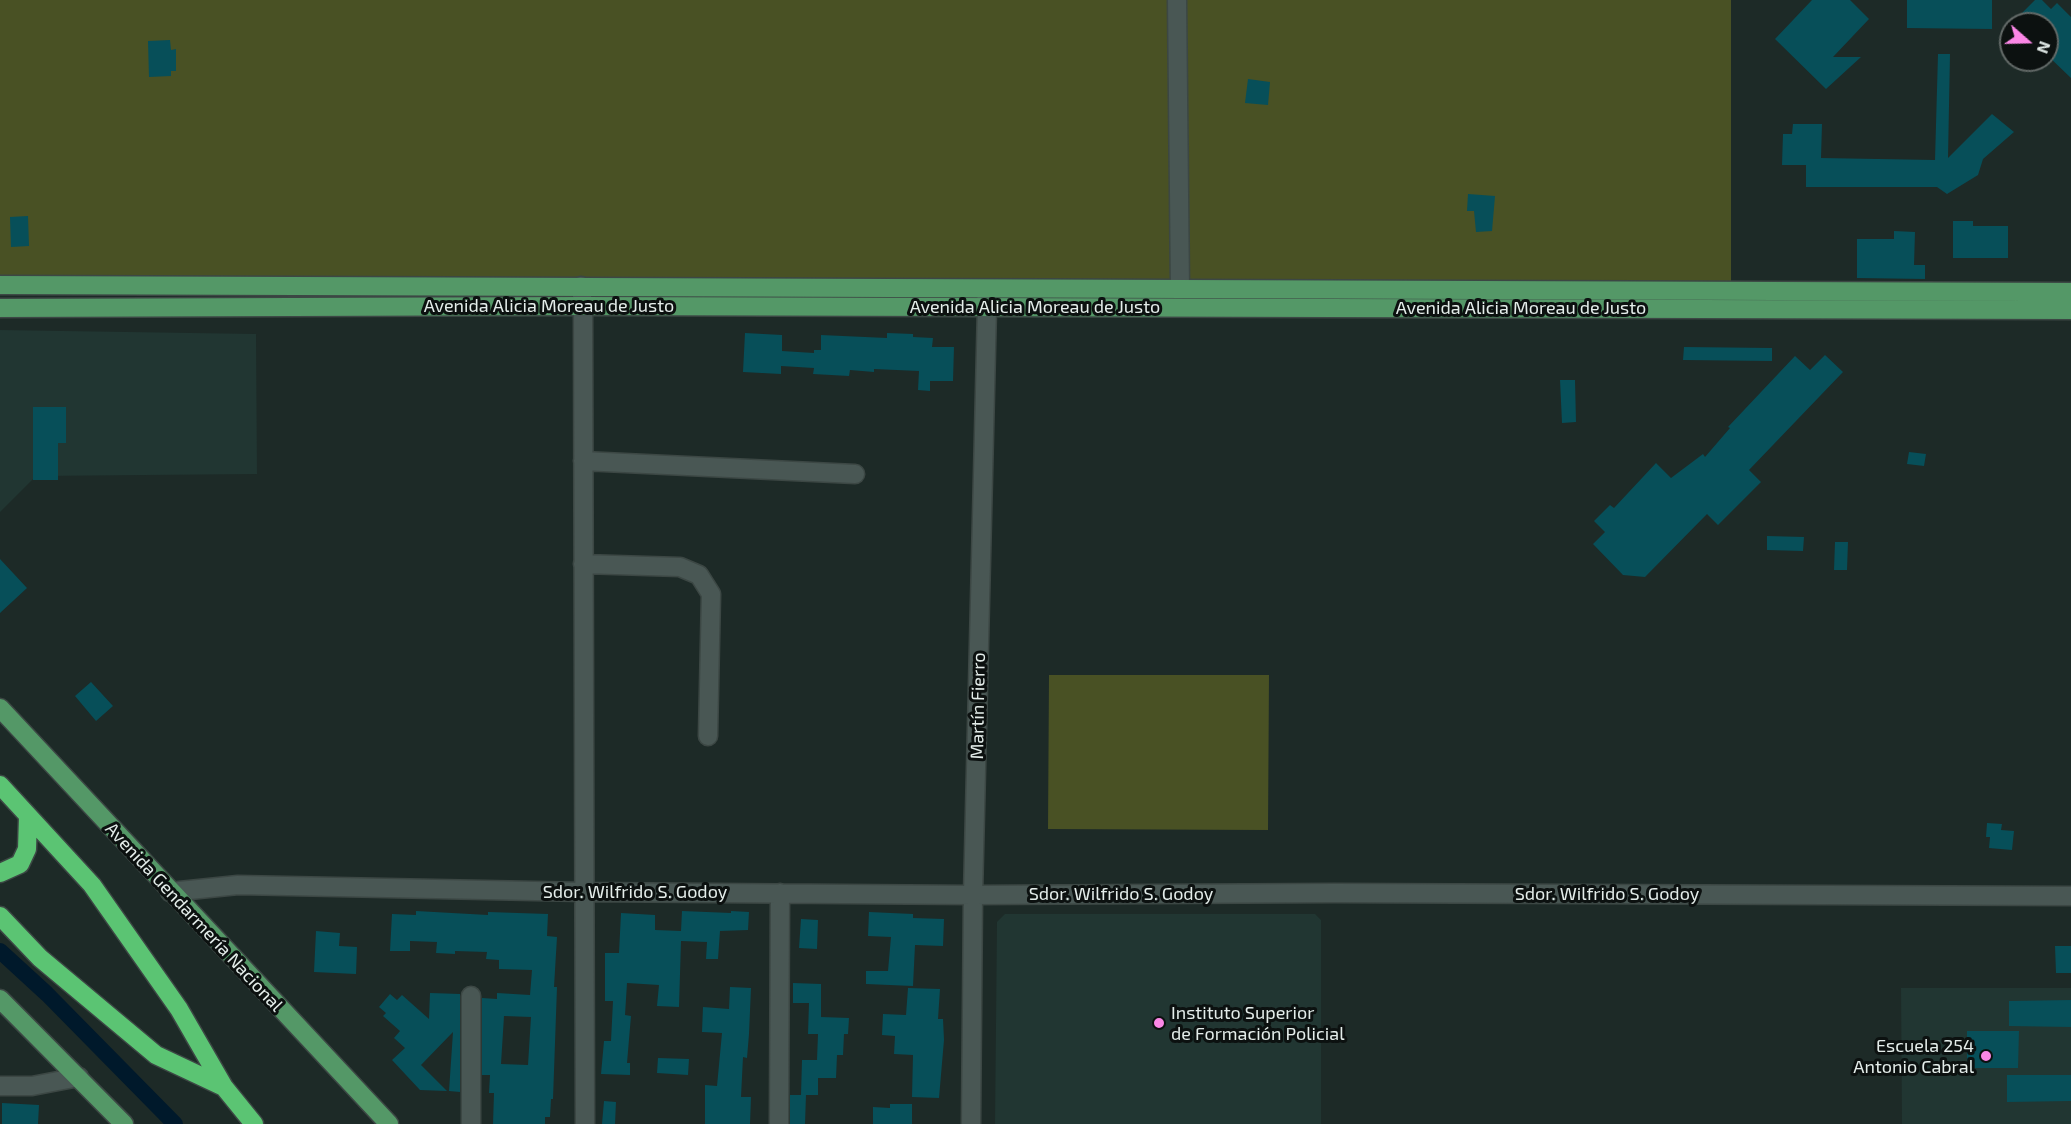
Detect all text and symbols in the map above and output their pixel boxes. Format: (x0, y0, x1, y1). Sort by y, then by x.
north arrow (1999, 12, 2059, 72)
text: N (2034, 39, 2055, 56)
street label: Avenida Alicia Moreau de Justo (424, 295, 674, 317)
street label: Avenida Alicia Moreau de Justo (910, 296, 1160, 318)
street label: Avenida Alicia Moreau de Justo (1396, 297, 1646, 319)
street label: Martín Fierro (966, 652, 990, 760)
street label: Avenida Gendarmería Nacional (101, 818, 287, 1016)
street label: Sdor. Wilfrido S. Godoy (543, 881, 727, 903)
street label: Sdor. Wilfrido S. Godoy (1029, 883, 1213, 905)
street label: Sdor. Wilfrido S. Godoy (1515, 883, 1699, 905)
place label: Instituto Superior de Formación Policial (1171, 1002, 1345, 1044)
marker: Instituto Superior de Formación Policial (1152, 1016, 1166, 1030)
place label: Escuela 254 Antonio Cabral (1853, 1035, 1974, 1078)
marker: Escuela 254 Antonio Cabral (1979, 1049, 1993, 1063)

